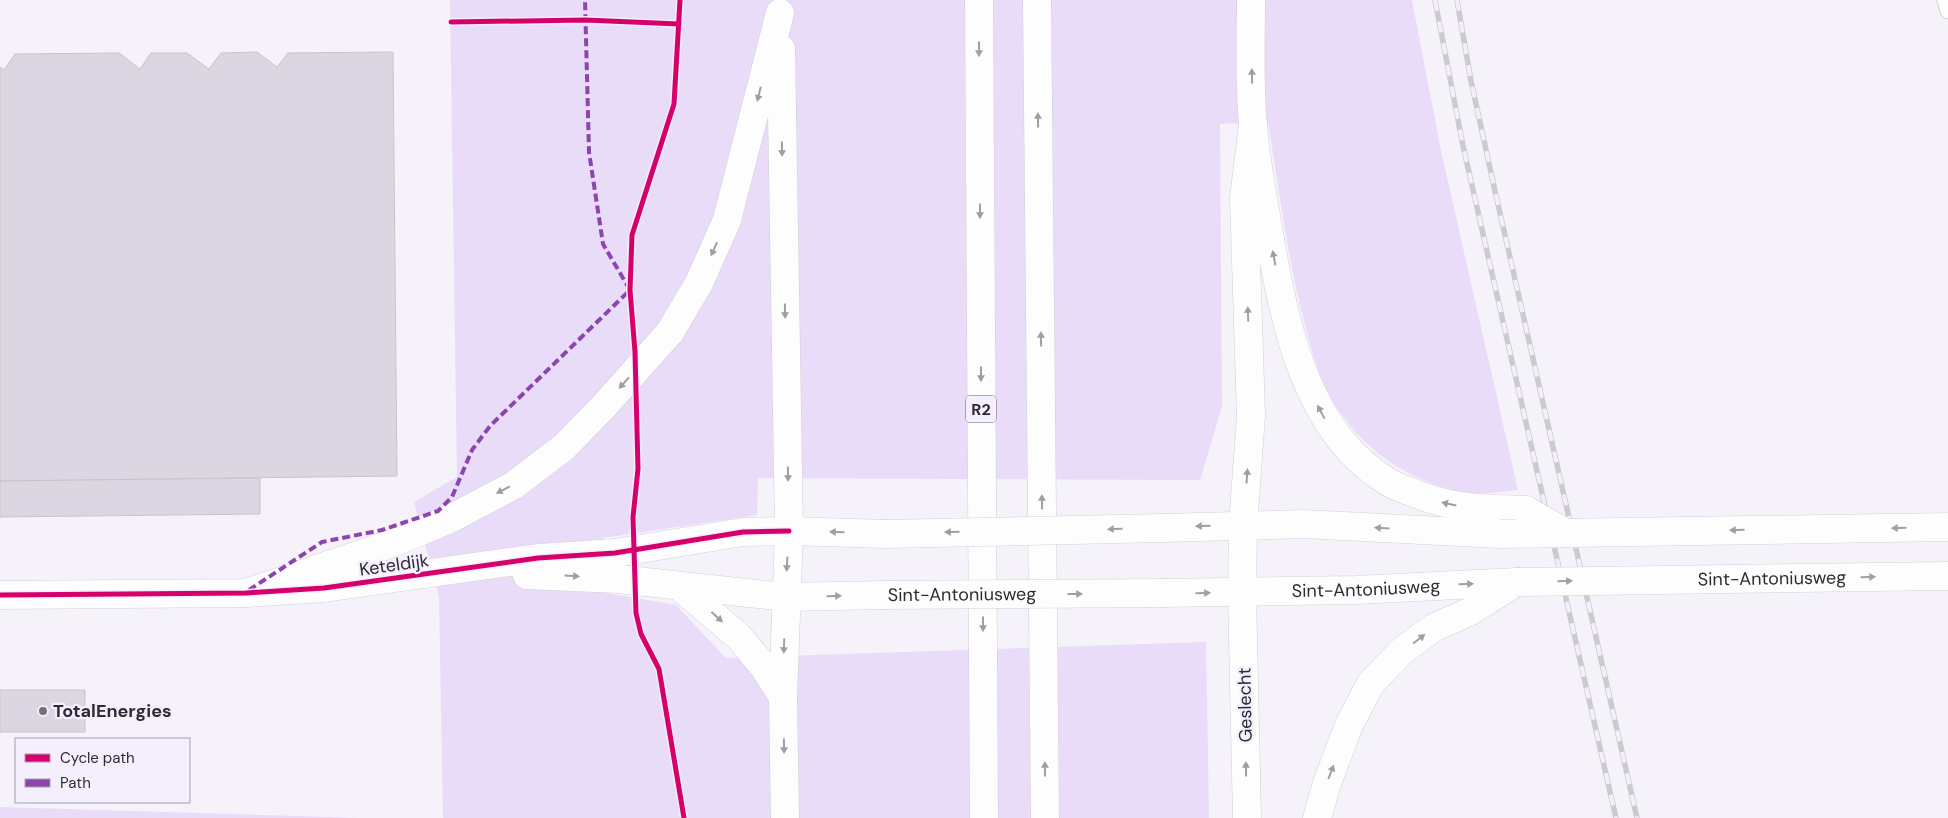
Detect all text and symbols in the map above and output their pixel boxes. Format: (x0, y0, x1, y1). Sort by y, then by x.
one-way arrow (975, 41, 983, 57)
one-way arrow (1248, 68, 1256, 84)
one-way arrow (755, 86, 763, 101)
one-way arrow (1034, 111, 1042, 127)
one-way arrow (778, 141, 786, 157)
one-way arrow (976, 203, 984, 219)
one-way arrow (709, 242, 717, 256)
one-way arrow (1269, 249, 1277, 265)
one-way arrow (781, 303, 789, 319)
one-way arrow (1244, 306, 1252, 322)
one-way arrow (1036, 331, 1044, 347)
one-way arrow (977, 366, 985, 382)
one-way arrow (618, 377, 630, 389)
road number: R2 (966, 396, 996, 422)
one-way arrow (1317, 405, 1325, 419)
one-way arrow (784, 466, 792, 482)
one-way arrow (1243, 468, 1251, 484)
one-way arrow (496, 486, 510, 494)
one-way arrow (1038, 494, 1046, 510)
one-way arrow (1441, 500, 1456, 508)
one-way arrow (1195, 522, 1211, 530)
one-way arrow (1374, 523, 1390, 531)
one-way arrow (1891, 524, 1907, 532)
one-way arrow (1106, 525, 1122, 533)
one-way arrow (1729, 526, 1745, 534)
one-way arrow (829, 528, 845, 536)
one-way arrow (944, 528, 960, 536)
street label: Keteldijk (358, 548, 430, 582)
one-way arrow (783, 556, 791, 572)
street label: Sint-Antoniusweg (1698, 565, 1846, 591)
one-way arrow (564, 573, 580, 581)
one-way arrow (1860, 573, 1876, 581)
street label: Sint-Antoniusweg (1292, 574, 1441, 603)
one-way arrow (1558, 577, 1574, 585)
one-way arrow (1458, 579, 1474, 587)
street label: Sint-Antoniusweg (888, 582, 1036, 607)
one-way arrow (1195, 589, 1211, 597)
one-way arrow (1067, 590, 1083, 598)
one-way arrow (826, 592, 842, 600)
one-way arrow (710, 611, 722, 623)
one-way arrow (979, 616, 987, 632)
one-way arrow (1412, 633, 1425, 644)
one-way arrow (780, 638, 788, 654)
street label: Geslecht (1232, 667, 1258, 743)
place label: TotalEnergies (53, 699, 172, 723)
marker: TotalEnergies (37, 705, 49, 717)
legend (15, 738, 190, 803)
one-way arrow (780, 738, 788, 754)
text: Cycle path (60, 748, 135, 768)
one-way arrow (1041, 761, 1049, 777)
one-way arrow (1242, 761, 1250, 777)
one-way arrow (1328, 764, 1335, 779)
text: Path (60, 773, 91, 793)

